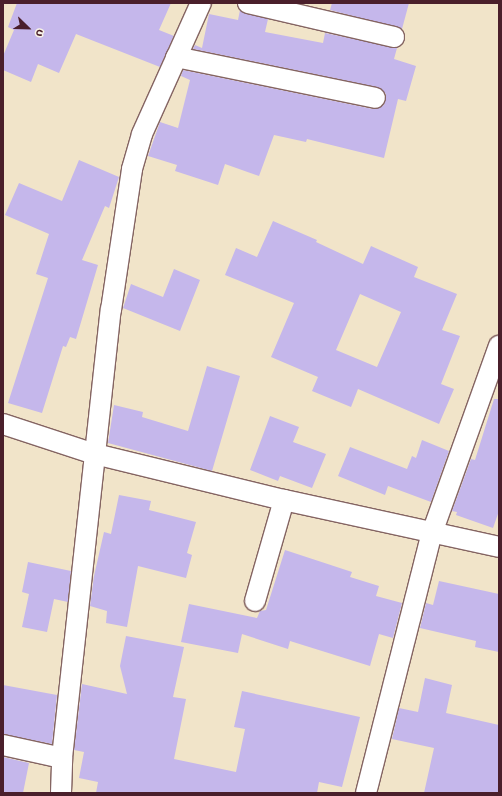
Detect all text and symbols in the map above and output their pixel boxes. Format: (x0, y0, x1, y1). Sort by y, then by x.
north arrow (8, 8, 48, 48)
text: U (32, 27, 46, 38)

